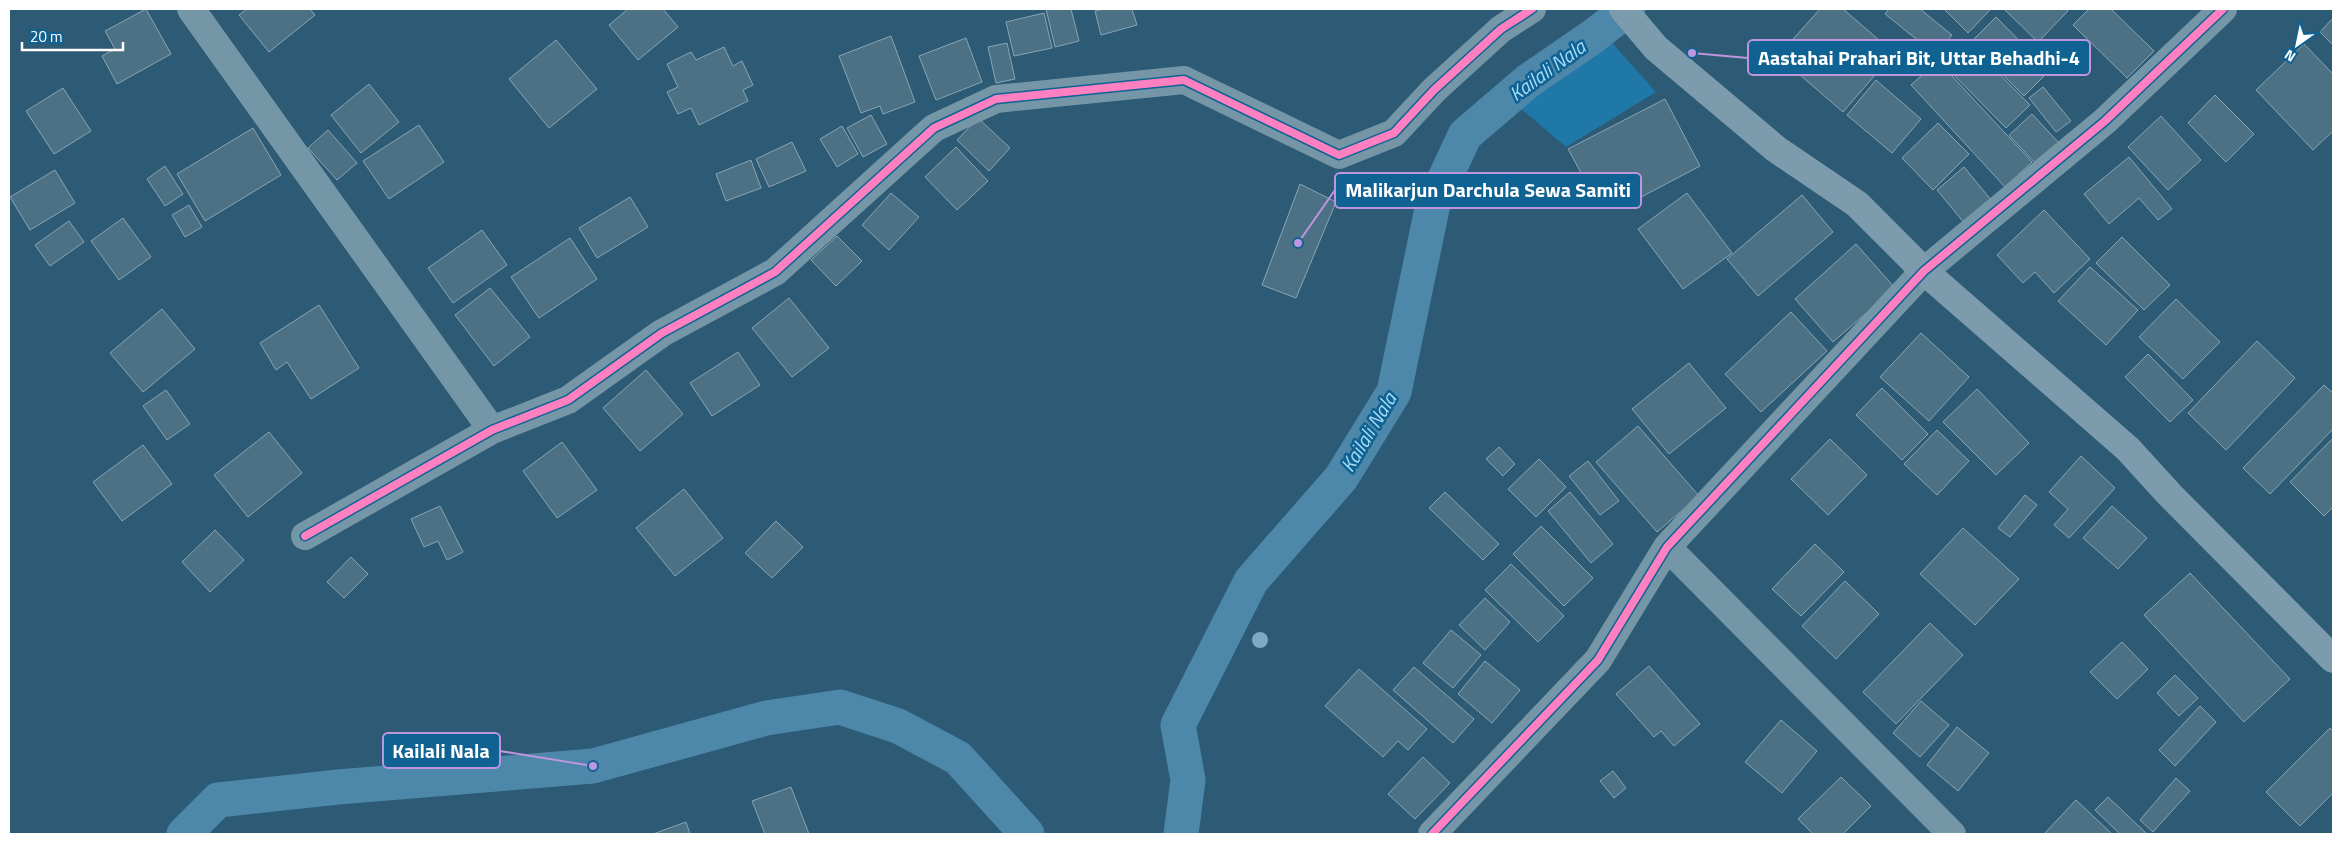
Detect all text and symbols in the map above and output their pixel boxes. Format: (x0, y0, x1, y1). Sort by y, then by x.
scale bar (22, 20, 124, 52)
north arrow (2272, 20, 2322, 70)
text: 20 m (30, 25, 63, 48)
water label: Kailali Nala (1502, 31, 1593, 108)
callout: Aastahai Prahari Bit, Uttar Behadhi-4 (1748, 40, 2090, 75)
text: Aastahai Prahari Bit, Uttar Behadhi-4 (1758, 42, 2080, 73)
text: N (2280, 45, 2299, 68)
callout: Malikarjun Darchula Sewa Samiti (1335, 173, 1641, 208)
text: Malikarjun Darchula Sewa Samiti (1345, 174, 1631, 205)
water label: Kailali Nala (1332, 385, 1404, 478)
callout: Kailali Nala (383, 733, 500, 768)
text: Kailali Nala (392, 735, 490, 766)

